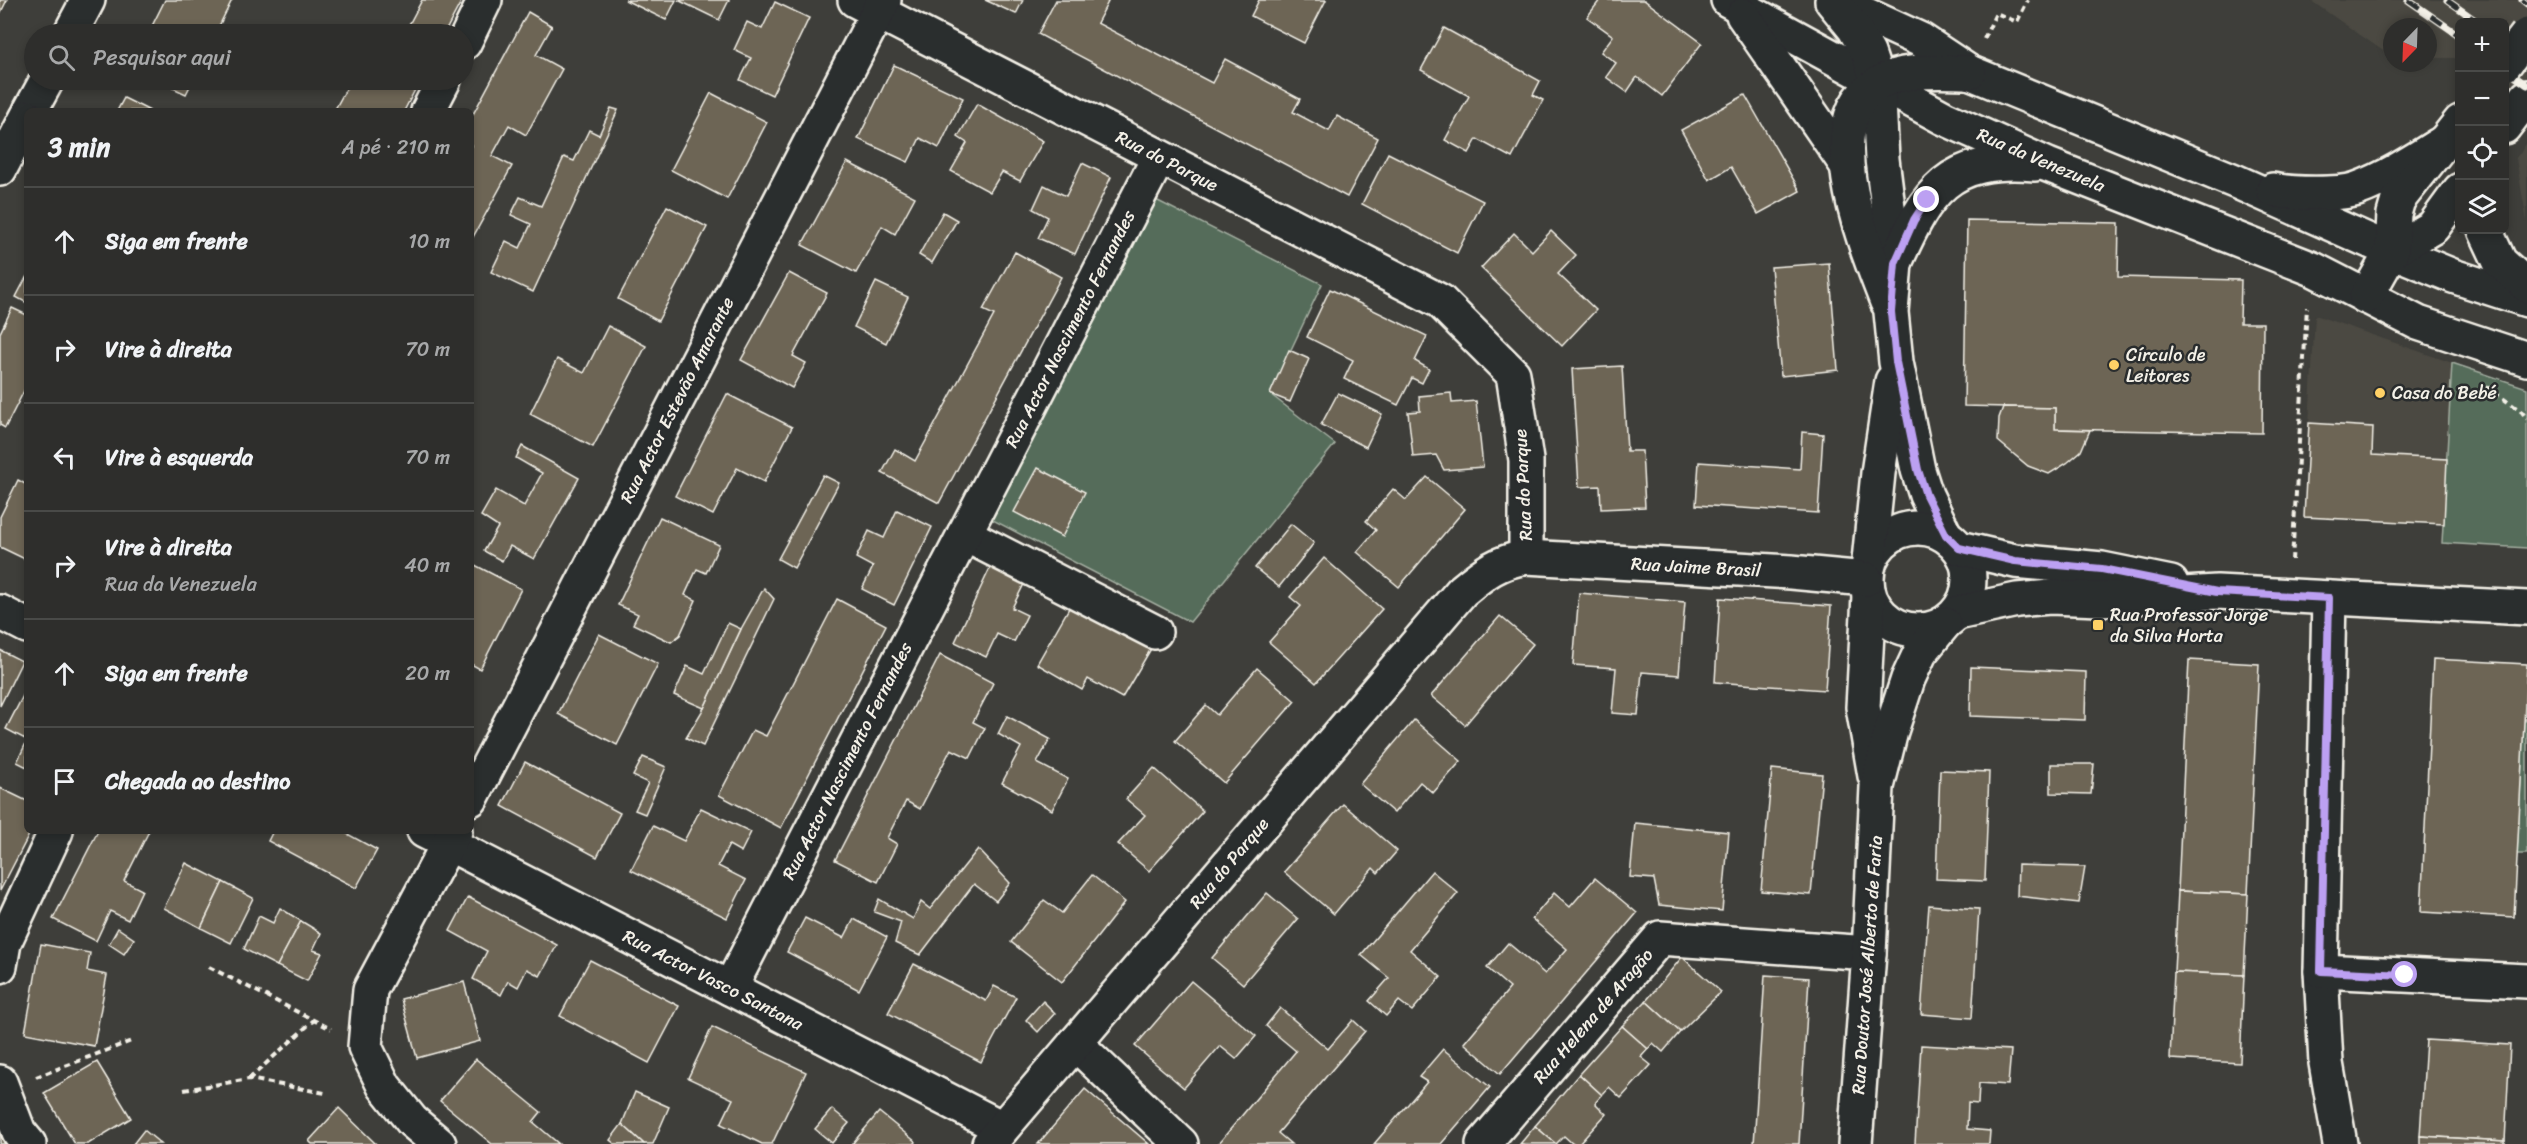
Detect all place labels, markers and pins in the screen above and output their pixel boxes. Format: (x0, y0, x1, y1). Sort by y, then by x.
place label: Círculo de Leitores (2126, 339, 2206, 392)
marker: Círculo de Leitores (2107, 358, 2121, 372)
place label: Casa do Bebé (2392, 377, 2497, 409)
marker: Casa do Bebé (2373, 386, 2387, 400)
place label: Rua Professor Jorge da Silva Horta (2110, 599, 2268, 652)
marker: Rua Professor Jorge da Silva Horta (2091, 618, 2105, 632)

